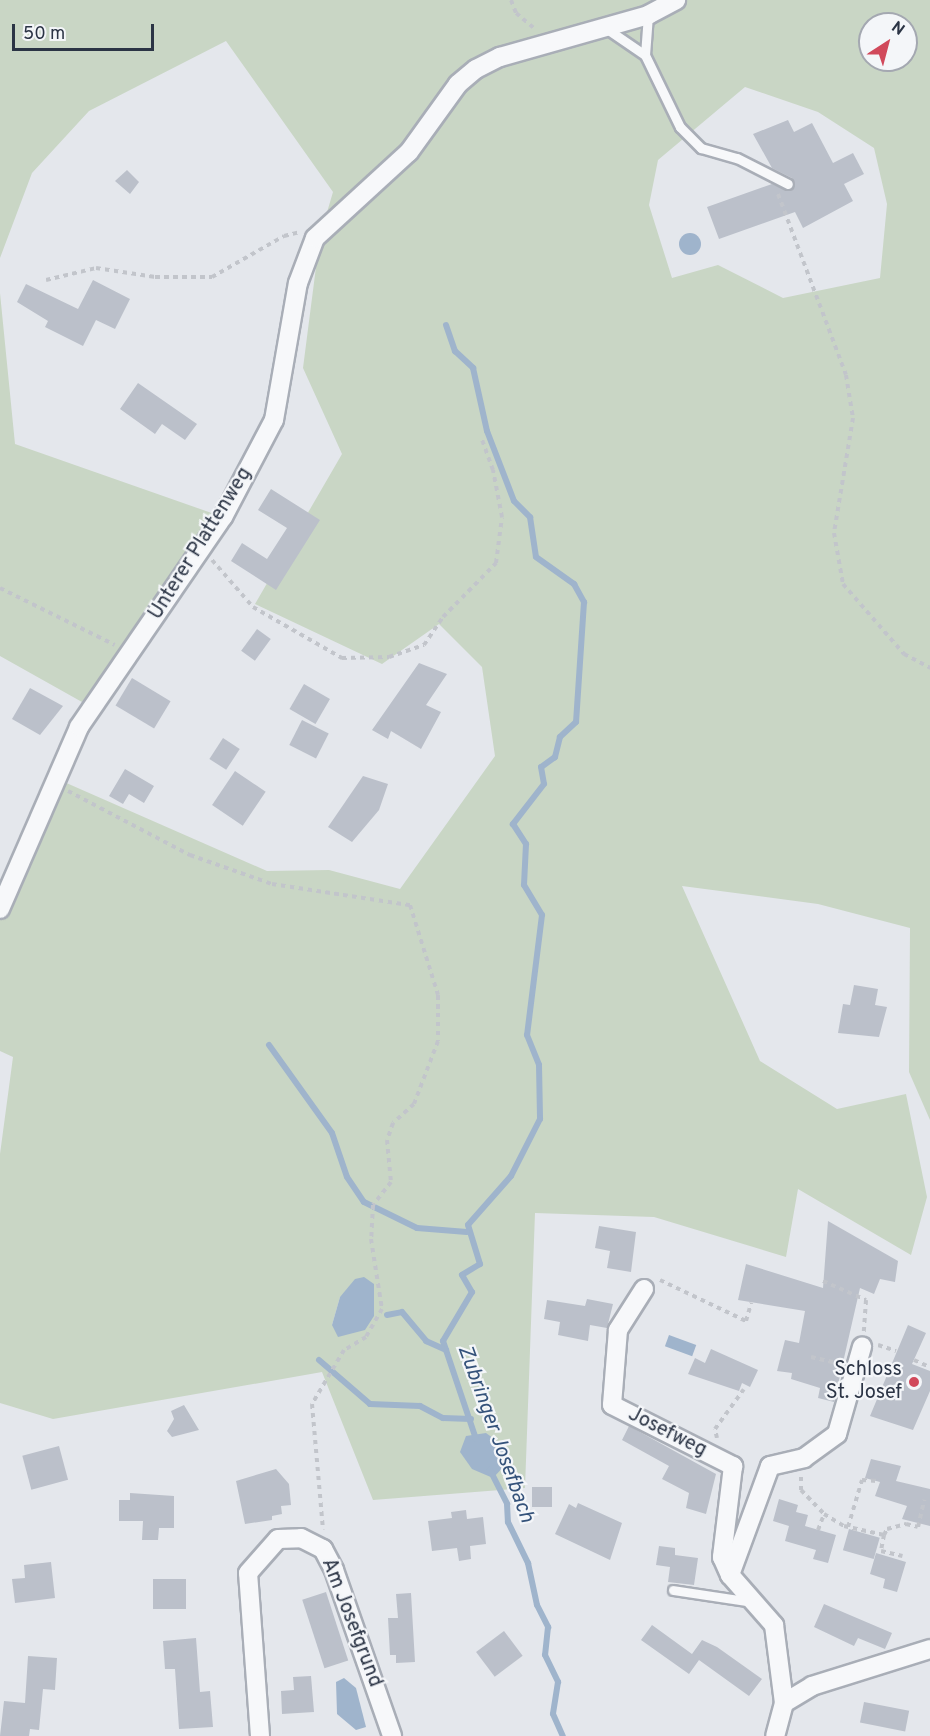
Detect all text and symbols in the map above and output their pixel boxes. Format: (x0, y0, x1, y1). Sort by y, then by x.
scale bar (15, 12, 158, 50)
north arrow (858, 12, 918, 72)
text: N (887, 18, 908, 41)
text: 50 m (23, 23, 65, 46)
street label: Unterer Plattenweg (144, 463, 258, 625)
water label: Zubringer Josefbach (451, 1342, 539, 1526)
place label: Schloss St. Josef (826, 1358, 902, 1405)
marker: Schloss St. Josef (907, 1375, 921, 1389)
street label: Josefweg (624, 1403, 710, 1463)
street label: Am Josefgrund (315, 1555, 387, 1691)

